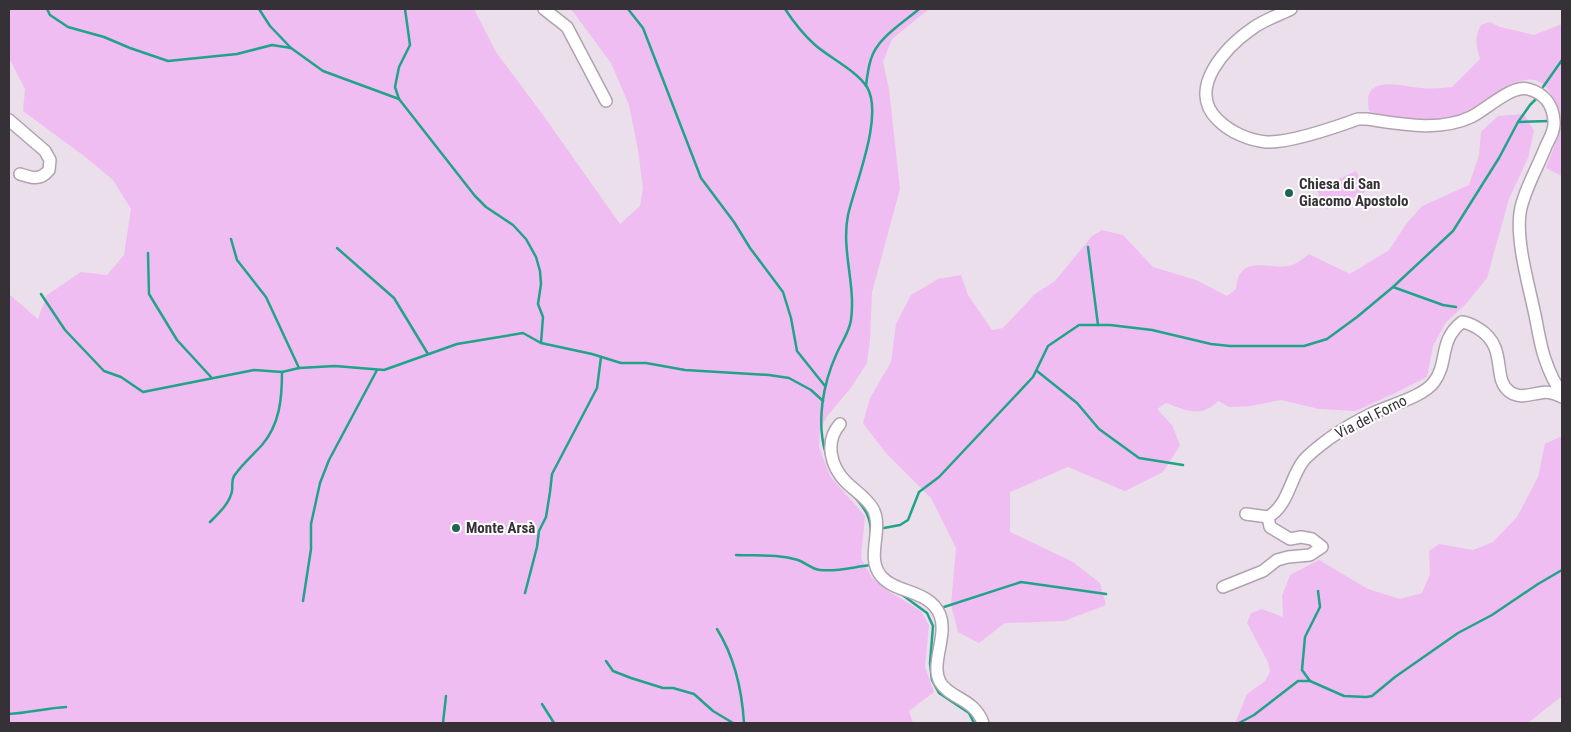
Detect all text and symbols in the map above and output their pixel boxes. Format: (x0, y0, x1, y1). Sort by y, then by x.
place label: Chiesa di San Giacomo Apostolo (1299, 175, 1408, 210)
marker: Chiesa di San Giacomo Apostolo (1283, 187, 1295, 199)
street label: Via del Forno (1332, 391, 1410, 443)
place label: Monte Arsà (466, 519, 535, 537)
marker: Monte Arsà (450, 522, 462, 534)

